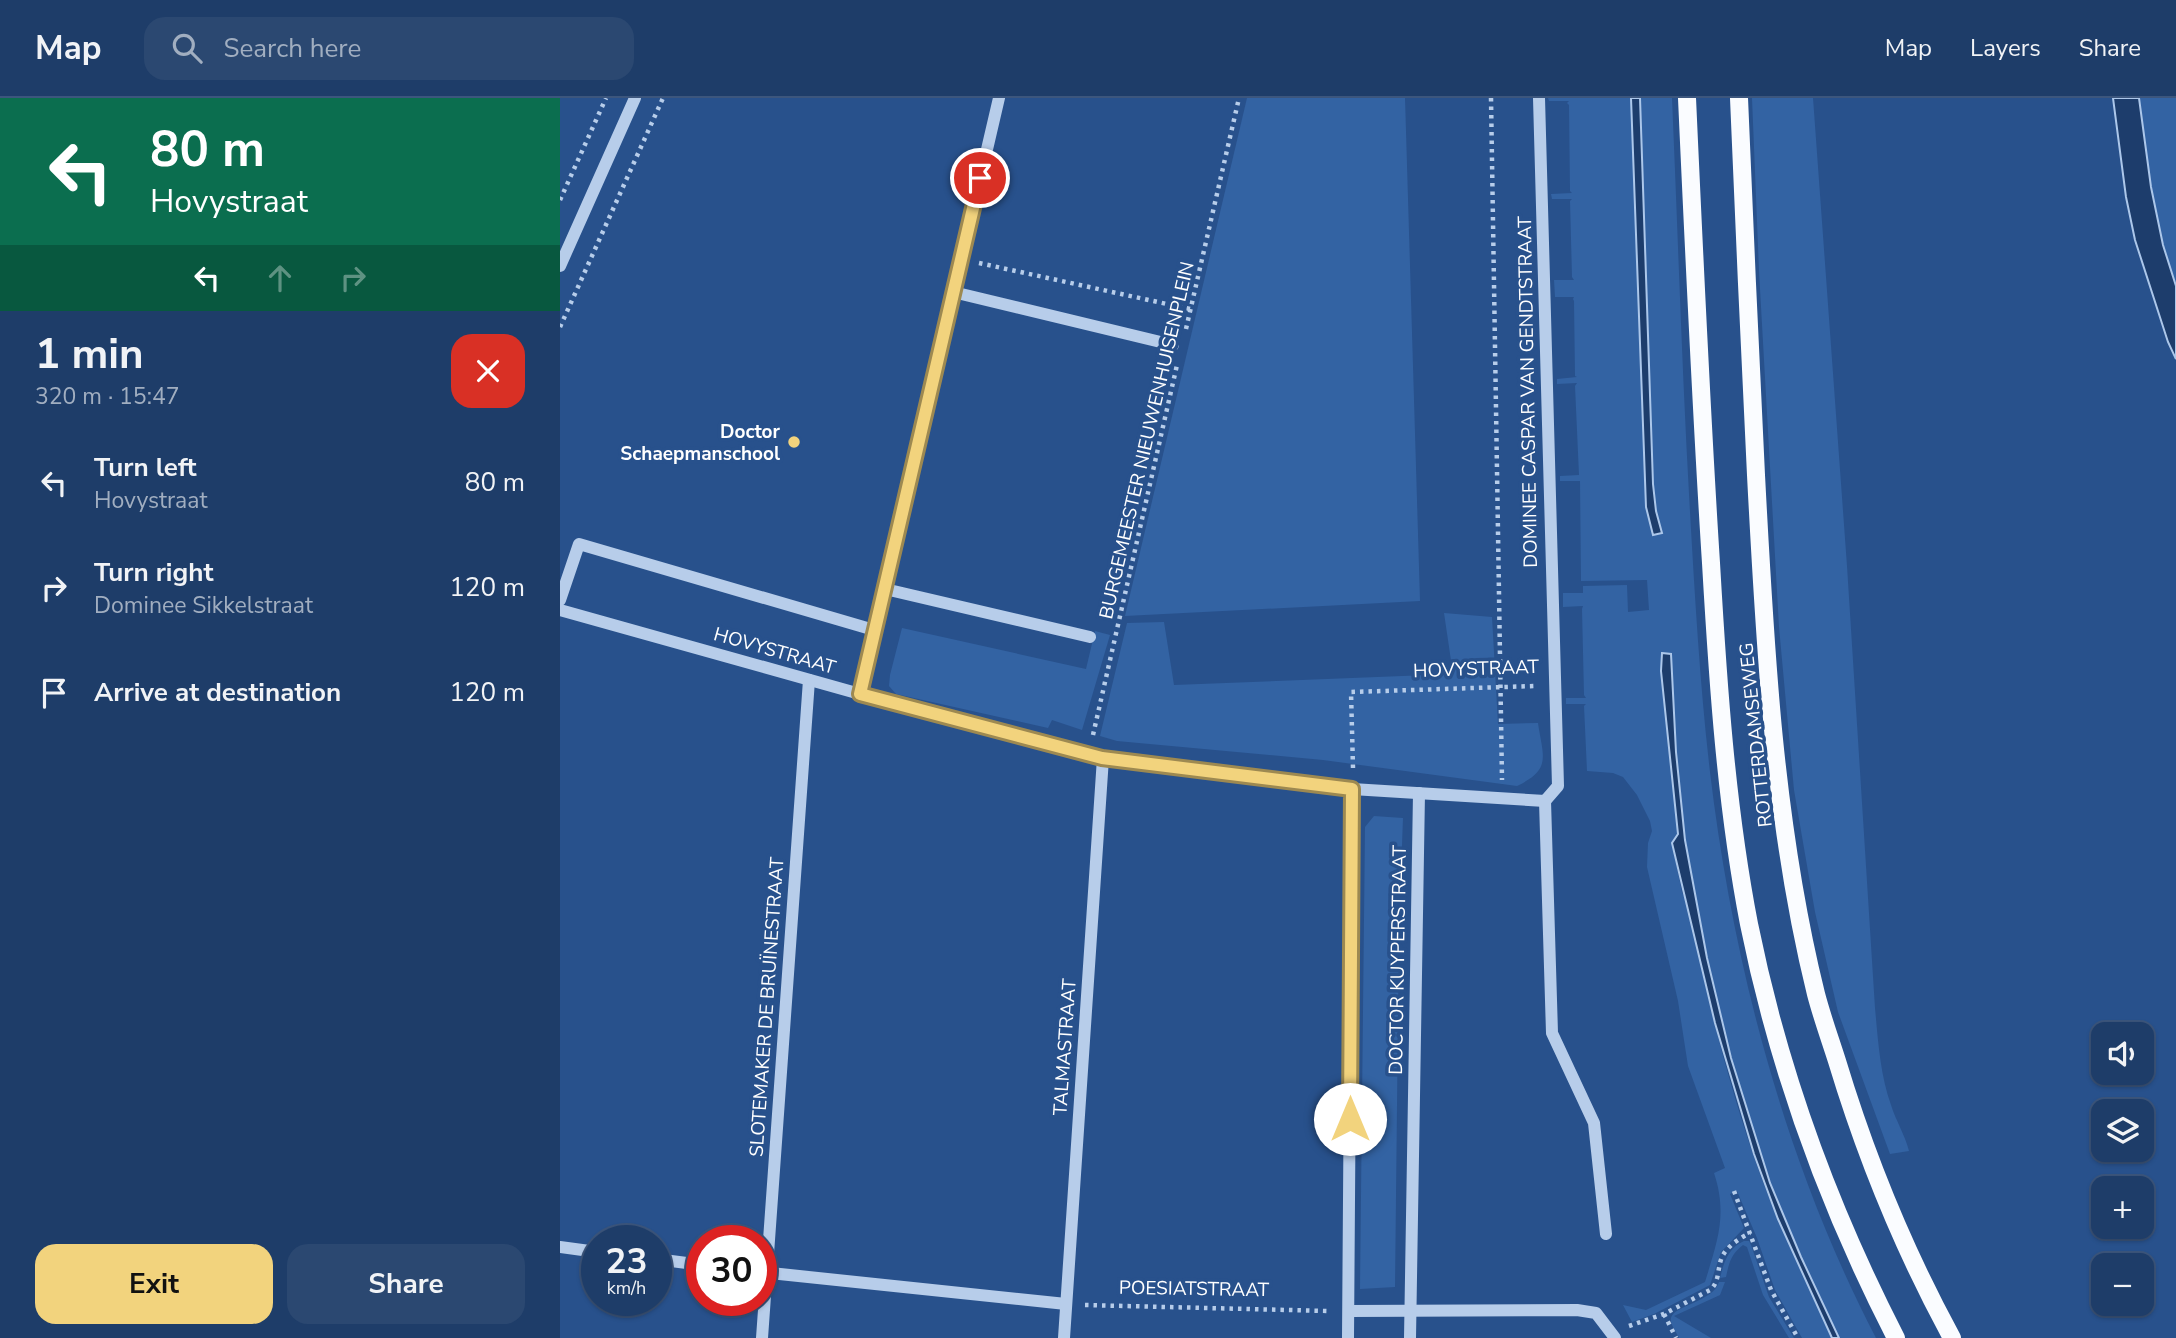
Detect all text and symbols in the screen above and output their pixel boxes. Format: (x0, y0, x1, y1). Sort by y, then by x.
search box (144, 17, 634, 80)
text: Map (35, 26, 102, 71)
icon: search (168, 29, 206, 67)
text: Search here (224, 31, 361, 66)
text: Map (1885, 32, 1932, 64)
text: Layers (1970, 32, 2041, 64)
text: Share (2079, 32, 2141, 64)
text: 80 m (150, 116, 265, 183)
icon: left (35, 126, 126, 217)
pin (950, 148, 1010, 208)
icon: arrive (961, 159, 999, 197)
text: Hovystraat (150, 180, 308, 223)
street label: DOMINEE CASPAR VAN GENDTSTRAAT (1512, 215, 1544, 568)
icon: left (188, 259, 226, 297)
icon: ahead (261, 259, 299, 297)
icon: right (334, 259, 372, 297)
street label: BURGEMEESTER NIEUWENHUISENPLEIN (1093, 259, 1201, 622)
text: 1 min (35, 326, 144, 383)
button: close (451, 334, 525, 408)
text: 320 m · 15:47 (35, 381, 180, 412)
place label: Doctor Schaepmanschool (620, 419, 781, 467)
marker: Doctor Schaepmanschool (786, 434, 802, 450)
text: Turn left (94, 450, 197, 485)
icon: left (35, 464, 73, 502)
text: 80 m (465, 465, 525, 500)
text: Hovystraat (94, 485, 208, 516)
text: Turn right (94, 555, 213, 590)
icon: right (35, 569, 73, 607)
text: 120 m (449, 570, 525, 605)
text: Dominee Sikkelstraat (94, 590, 313, 621)
street label: HOVYSTRAAT (711, 621, 839, 681)
street label: ROTTERDAMSEWEG (1733, 641, 1779, 829)
street label: HOVYSTRAAT (1413, 654, 1540, 684)
icon: arrive (35, 674, 73, 712)
text: Arrive at destination (94, 675, 341, 710)
text: 120 m (449, 675, 525, 710)
street label: DOCTOR KUYPERSTRAAT (1383, 844, 1413, 1075)
street label: SLOTEMAKER DE BRUÏNESTRAAT (744, 856, 790, 1158)
street label: TALMASTRAAT (1047, 977, 1083, 1116)
map controls (2091, 1022, 2154, 1316)
button: sound (2091, 1022, 2154, 1085)
position arrow (1313, 1082, 1387, 1156)
button: layers (2091, 1099, 2154, 1162)
button: + (2091, 1176, 2154, 1239)
speed limit sign: 30 (686, 1225, 777, 1316)
text: 23 (605, 1238, 648, 1285)
button: Exit (35, 1244, 273, 1324)
button: Share (287, 1244, 525, 1324)
button: − (2091, 1253, 2154, 1316)
street label: POESIATSTRAAT (1119, 1275, 1270, 1303)
text: km/h (607, 1276, 646, 1300)

